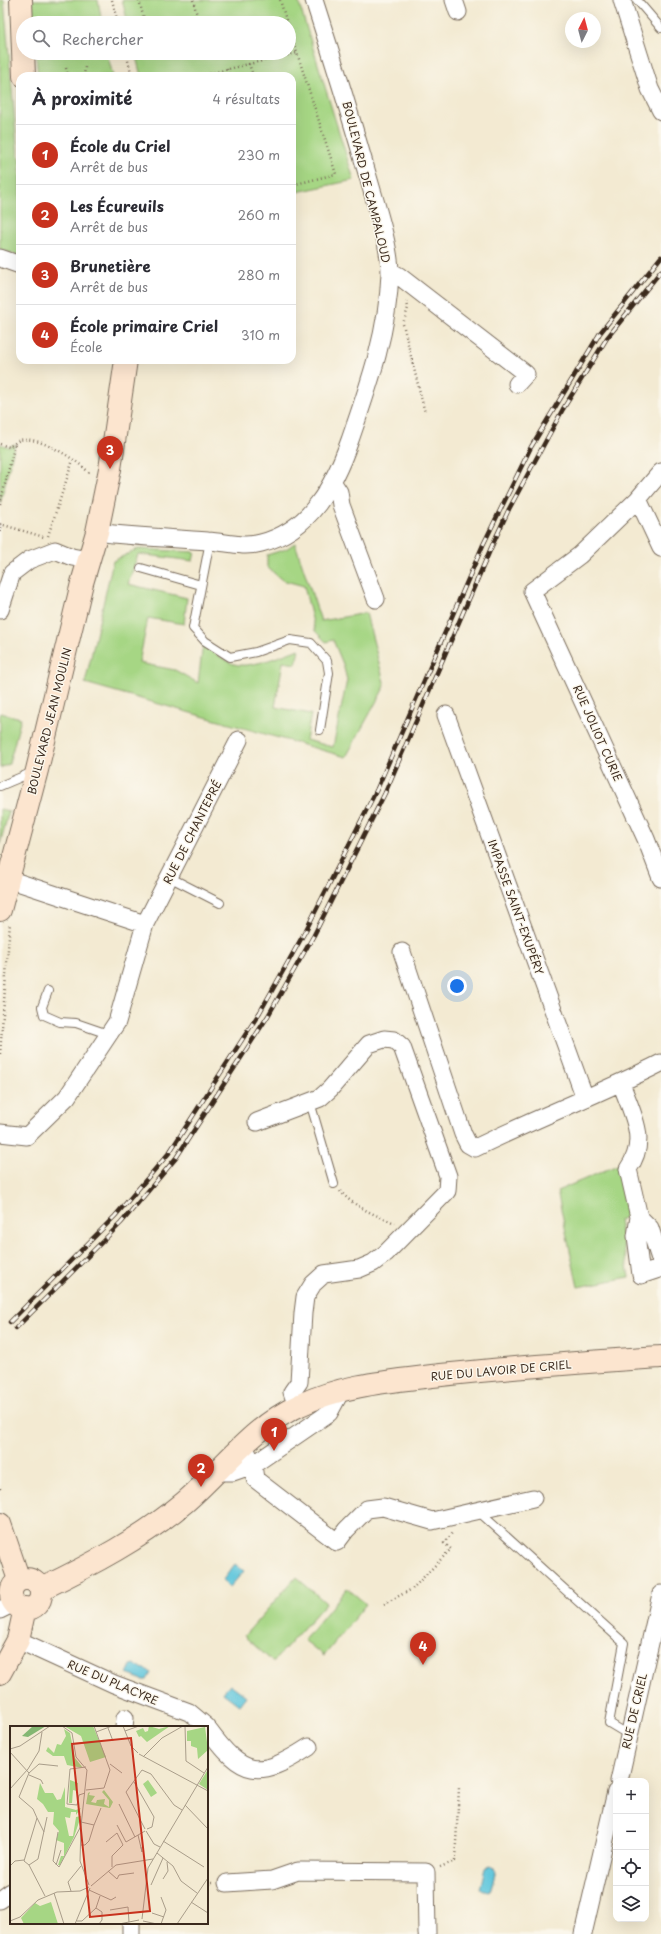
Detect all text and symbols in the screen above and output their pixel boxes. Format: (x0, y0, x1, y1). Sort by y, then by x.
north arrow (565, 12, 601, 48)
search box (16, 16, 296, 60)
icon: search (30, 27, 52, 49)
text: Rechercher (62, 27, 143, 50)
text: À proximité (32, 85, 132, 111)
text: 4 résultats (213, 89, 280, 108)
street label: BOULEVARD DE CAMPALOUD (339, 99, 395, 265)
text: École du Criel (70, 134, 170, 157)
text: 1 (42, 145, 48, 164)
text: 230 m (238, 145, 280, 164)
text: Arrêt de bus (70, 157, 148, 176)
text: Les Écureuils (70, 194, 164, 217)
text: 2 (40, 205, 50, 224)
text: 260 m (238, 205, 280, 224)
text: Arrêt de bus (70, 217, 148, 236)
text: Brunetière (70, 254, 151, 277)
text: 3 (41, 265, 49, 284)
text: 280 m (238, 265, 280, 284)
text: Arrêt de bus (70, 277, 148, 296)
text: École primaire Criel (70, 314, 218, 337)
text: 4 (41, 325, 49, 344)
text: 310 m (241, 325, 280, 344)
text: École (70, 337, 102, 356)
pin: 3 (97, 436, 123, 469)
street label: BOULEVARD JEAN MOULIN (23, 646, 75, 796)
street label: RUE JOLIOT CURIE (569, 682, 627, 784)
street label: RUE DE CHANTEPRÉ (158, 777, 226, 887)
street label: IMPASSE SAINT-EXUPÉRY (484, 837, 548, 977)
your location (447, 976, 467, 996)
street label: RUE DU LAVOIR DE CRIEL (430, 1355, 572, 1385)
pin: 1 (261, 1418, 287, 1451)
pin: 2 (188, 1454, 214, 1487)
pin: 4 (410, 1632, 436, 1665)
street label: RUE DU PLACYRE (65, 1655, 161, 1709)
street label: RUE DE CRIEL (617, 1671, 651, 1751)
inset map (10, 1726, 208, 1924)
map controls (613, 1778, 649, 1922)
button: + (613, 1778, 649, 1814)
button: − (613, 1814, 649, 1850)
button: locate (613, 1850, 649, 1886)
button: layers (613, 1886, 649, 1922)

